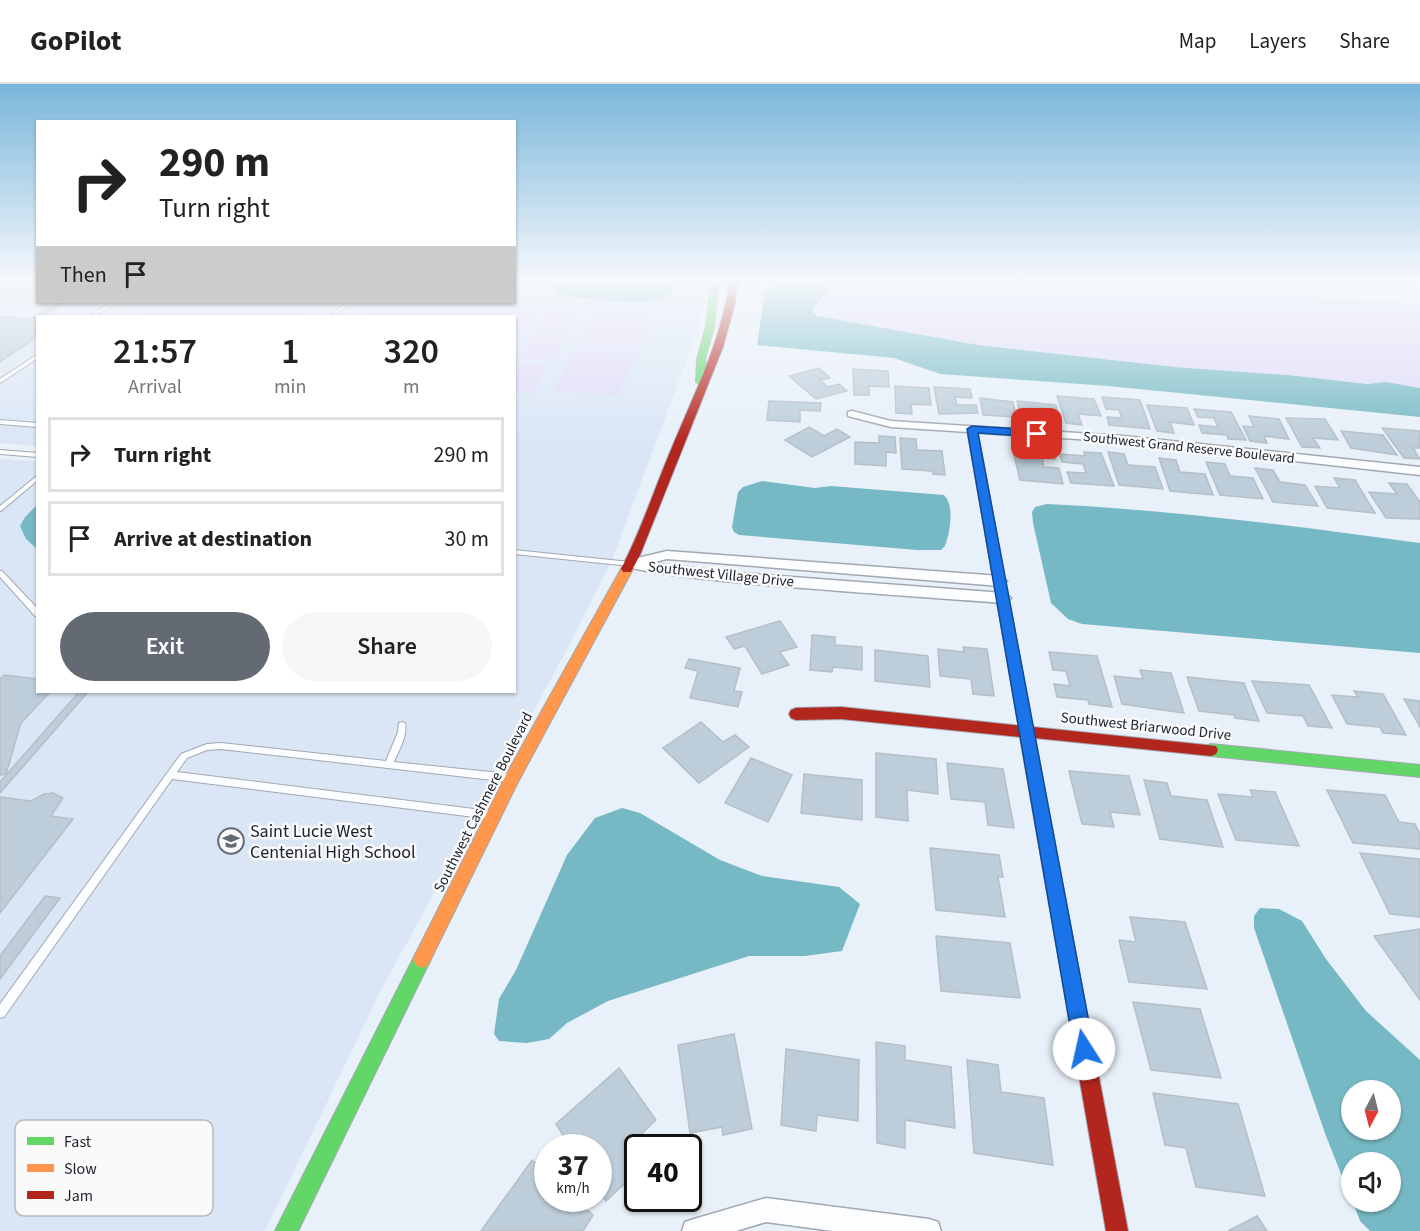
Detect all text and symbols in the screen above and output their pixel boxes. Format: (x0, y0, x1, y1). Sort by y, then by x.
text: GoPilot (30, 21, 121, 61)
text: Map (1179, 26, 1216, 56)
text: Layers (1249, 26, 1306, 56)
text: Share (1339, 26, 1390, 56)
text: 290 m (159, 133, 270, 193)
icon: right (60, 144, 138, 222)
text: Turn right (159, 189, 270, 228)
icon: arrive (119, 258, 152, 291)
text: Then (60, 259, 107, 291)
text: 21:57 (113, 326, 197, 377)
text: 1 (281, 326, 299, 377)
text: 320 (383, 326, 439, 377)
text: Arrival (128, 373, 182, 401)
text: min (274, 373, 306, 401)
text: m (403, 373, 419, 401)
pin (1011, 408, 1062, 459)
icon: arrive (1020, 417, 1053, 450)
street label: Southwest Grand Reserve Boulevard (1082, 427, 1296, 469)
icon: right (63, 438, 96, 471)
text: Turn right (114, 439, 211, 471)
text: 290 m (434, 439, 489, 471)
icon: arrive (63, 522, 96, 555)
text: Arrive at destination (114, 523, 312, 555)
text: 30 m (444, 523, 489, 555)
street label: Southwest Village Drive (647, 556, 795, 593)
button: Exit (60, 612, 270, 681)
button: Share (282, 612, 492, 681)
street label: Southwest Briarwood Drive (1060, 707, 1232, 746)
street label: Southwest Cashmere Boulevard (429, 708, 538, 896)
place label: Saint Lucie West Centenial High School (250, 819, 416, 865)
school or university icon: Saint Lucie West Centenial High School (216, 826, 246, 856)
position arrow (1052, 1017, 1116, 1081)
north arrow (1341, 1080, 1401, 1140)
map controls (1341, 1080, 1401, 1212)
legend (15, 1120, 213, 1216)
text: Fast (64, 1131, 92, 1153)
speed limit sign: 40 (624, 1134, 702, 1212)
text: 37 (557, 1144, 589, 1187)
button: sound (1341, 1152, 1401, 1212)
text: Slow (64, 1158, 97, 1180)
text: km/h (556, 1178, 590, 1199)
text: Jam (64, 1185, 93, 1207)

